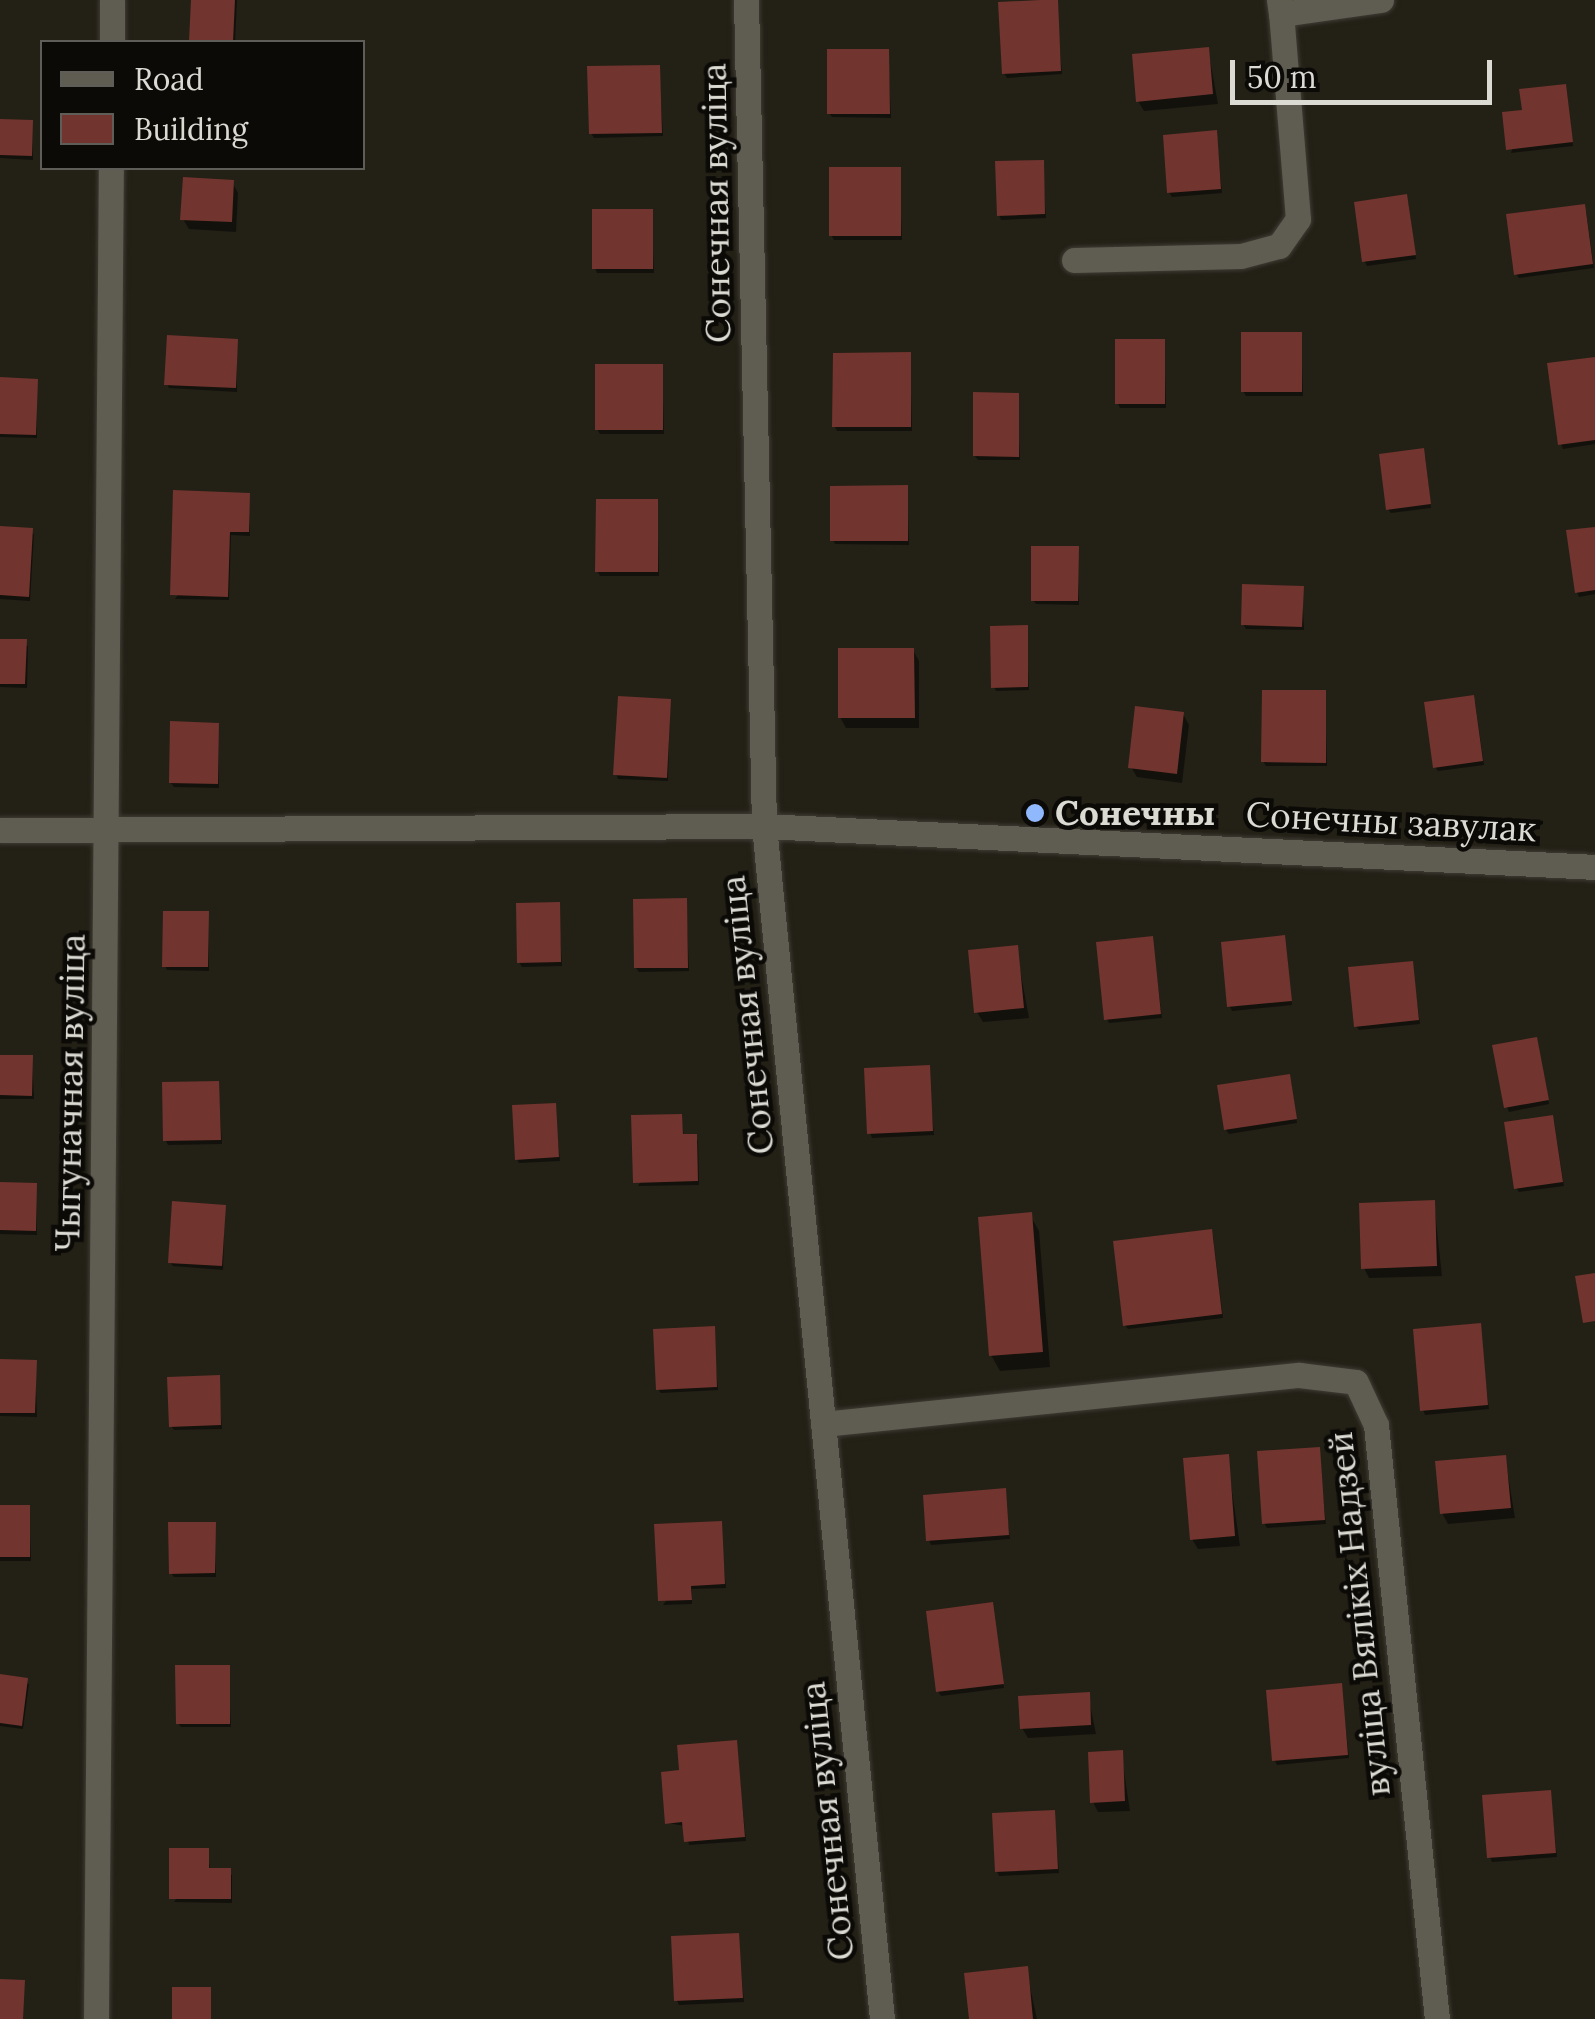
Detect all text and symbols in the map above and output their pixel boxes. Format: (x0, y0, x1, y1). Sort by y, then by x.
legend (40, 40, 365, 170)
scale bar (1235, 40, 1498, 102)
text: 50 m (1247, 58, 1317, 96)
text: Road (134, 60, 204, 98)
street label: Сонечная вуліца (693, 63, 739, 343)
text: Building (134, 110, 248, 148)
place label: Сонечны (1055, 792, 1215, 834)
street label: Сонечны завулак (1245, 793, 1537, 851)
marker: Сонечны (1024, 802, 1046, 824)
street label: Сонечная вуліца (711, 874, 783, 1156)
street label: Чыгуначная вуліца (46, 934, 94, 1252)
street label: вуліца Вялікіх Надзей (1319, 1430, 1399, 1798)
street label: Сонечная вуліца (791, 1680, 863, 1962)

